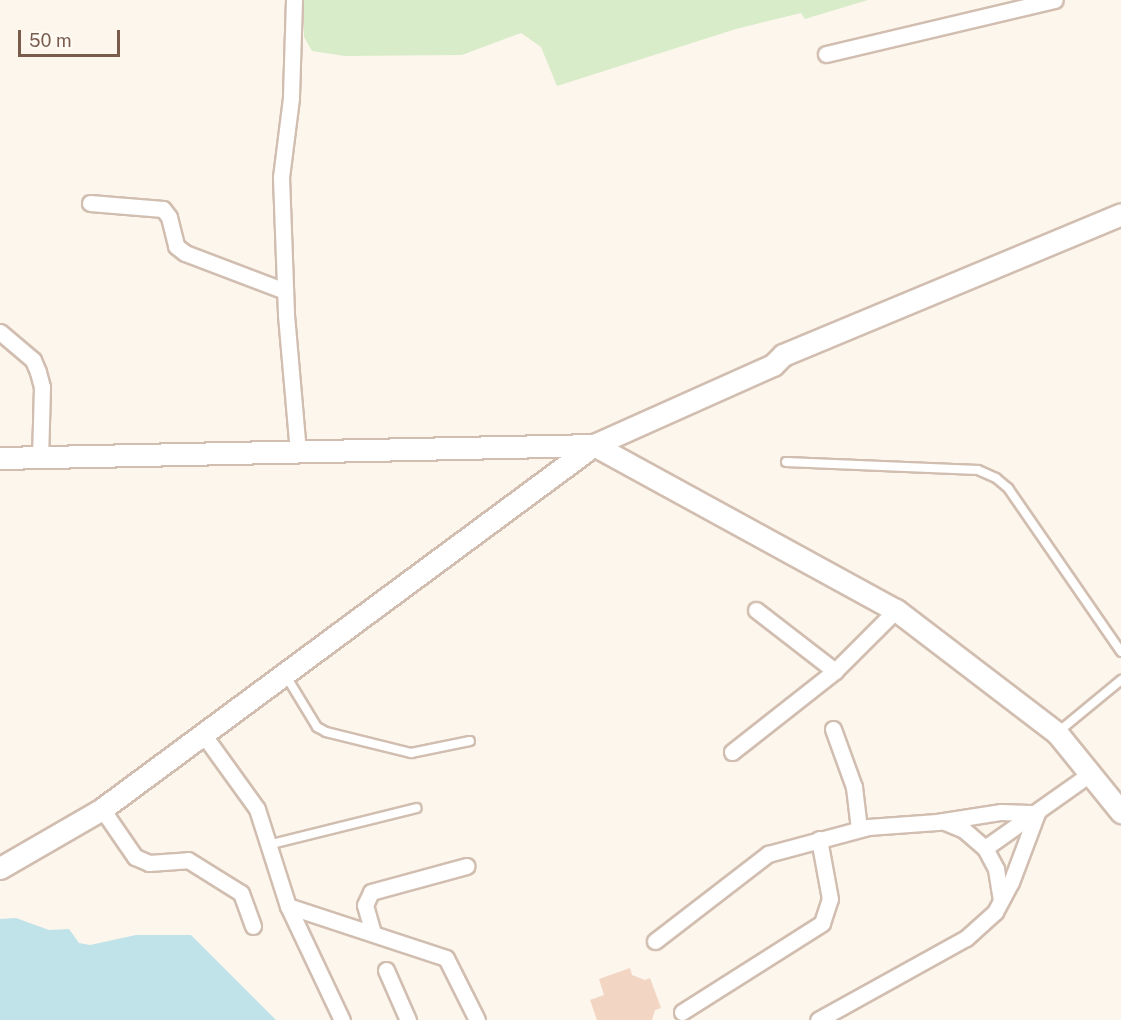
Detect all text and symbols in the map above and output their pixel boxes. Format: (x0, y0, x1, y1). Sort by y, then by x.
scale bar (21, 18, 123, 56)
text: 50 m (29, 30, 72, 51)

